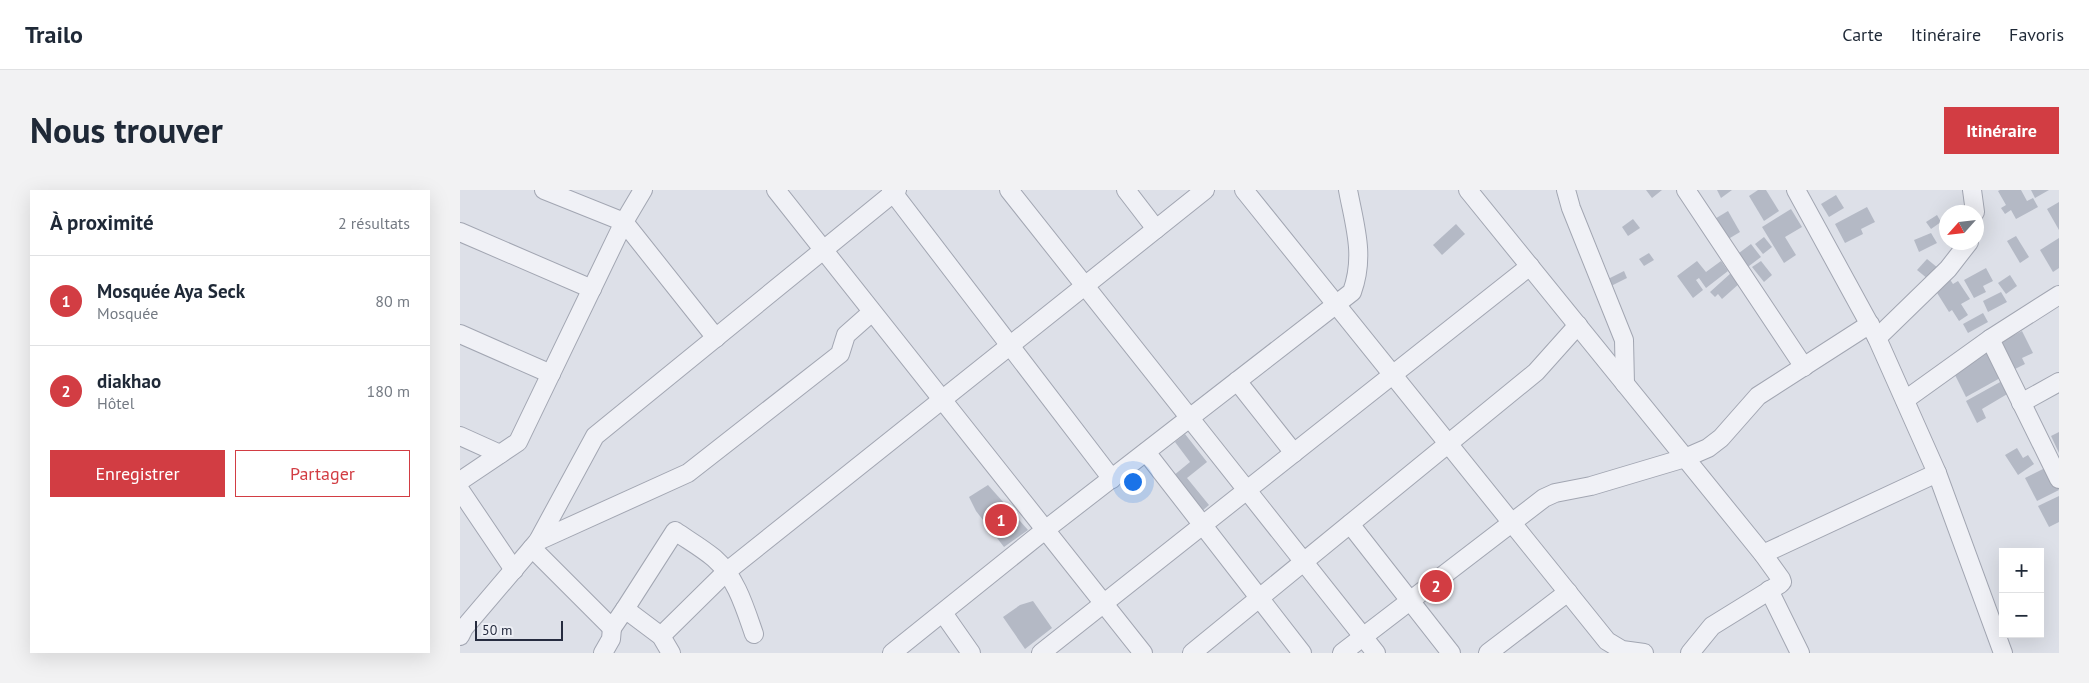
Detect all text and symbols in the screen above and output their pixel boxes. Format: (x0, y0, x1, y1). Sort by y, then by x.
text: Trailo (25, 19, 83, 50)
text: Carte (1842, 23, 1883, 46)
text: Itinéraire (1911, 23, 1981, 46)
text: Favoris (2009, 23, 2064, 46)
text: Nous trouver (30, 107, 223, 153)
button: Itinéraire (1944, 107, 2059, 154)
north arrow (1939, 205, 1984, 250)
text: À proximité (50, 209, 154, 236)
text: 2 résultats (338, 213, 410, 233)
text: Mosquée Aya Seck (97, 279, 245, 303)
text: 1 (61, 291, 71, 311)
text: 80 m (375, 291, 410, 311)
text: Mosquée (97, 303, 158, 323)
text: diakhao (97, 369, 161, 393)
text: 2 (61, 381, 71, 401)
text: 180 m (367, 381, 410, 401)
text: Hôtel (97, 393, 134, 413)
button: Enregistrer (50, 450, 225, 497)
button: Partager (235, 450, 410, 497)
your location (1120, 469, 1146, 495)
pin: 1 (985, 501, 1017, 539)
map controls (1999, 548, 2044, 638)
button: + (1999, 548, 2044, 593)
pin: 2 (1420, 567, 1452, 605)
button: − (1999, 593, 2044, 638)
scale bar (475, 618, 562, 641)
text: 50 m (482, 621, 512, 639)

